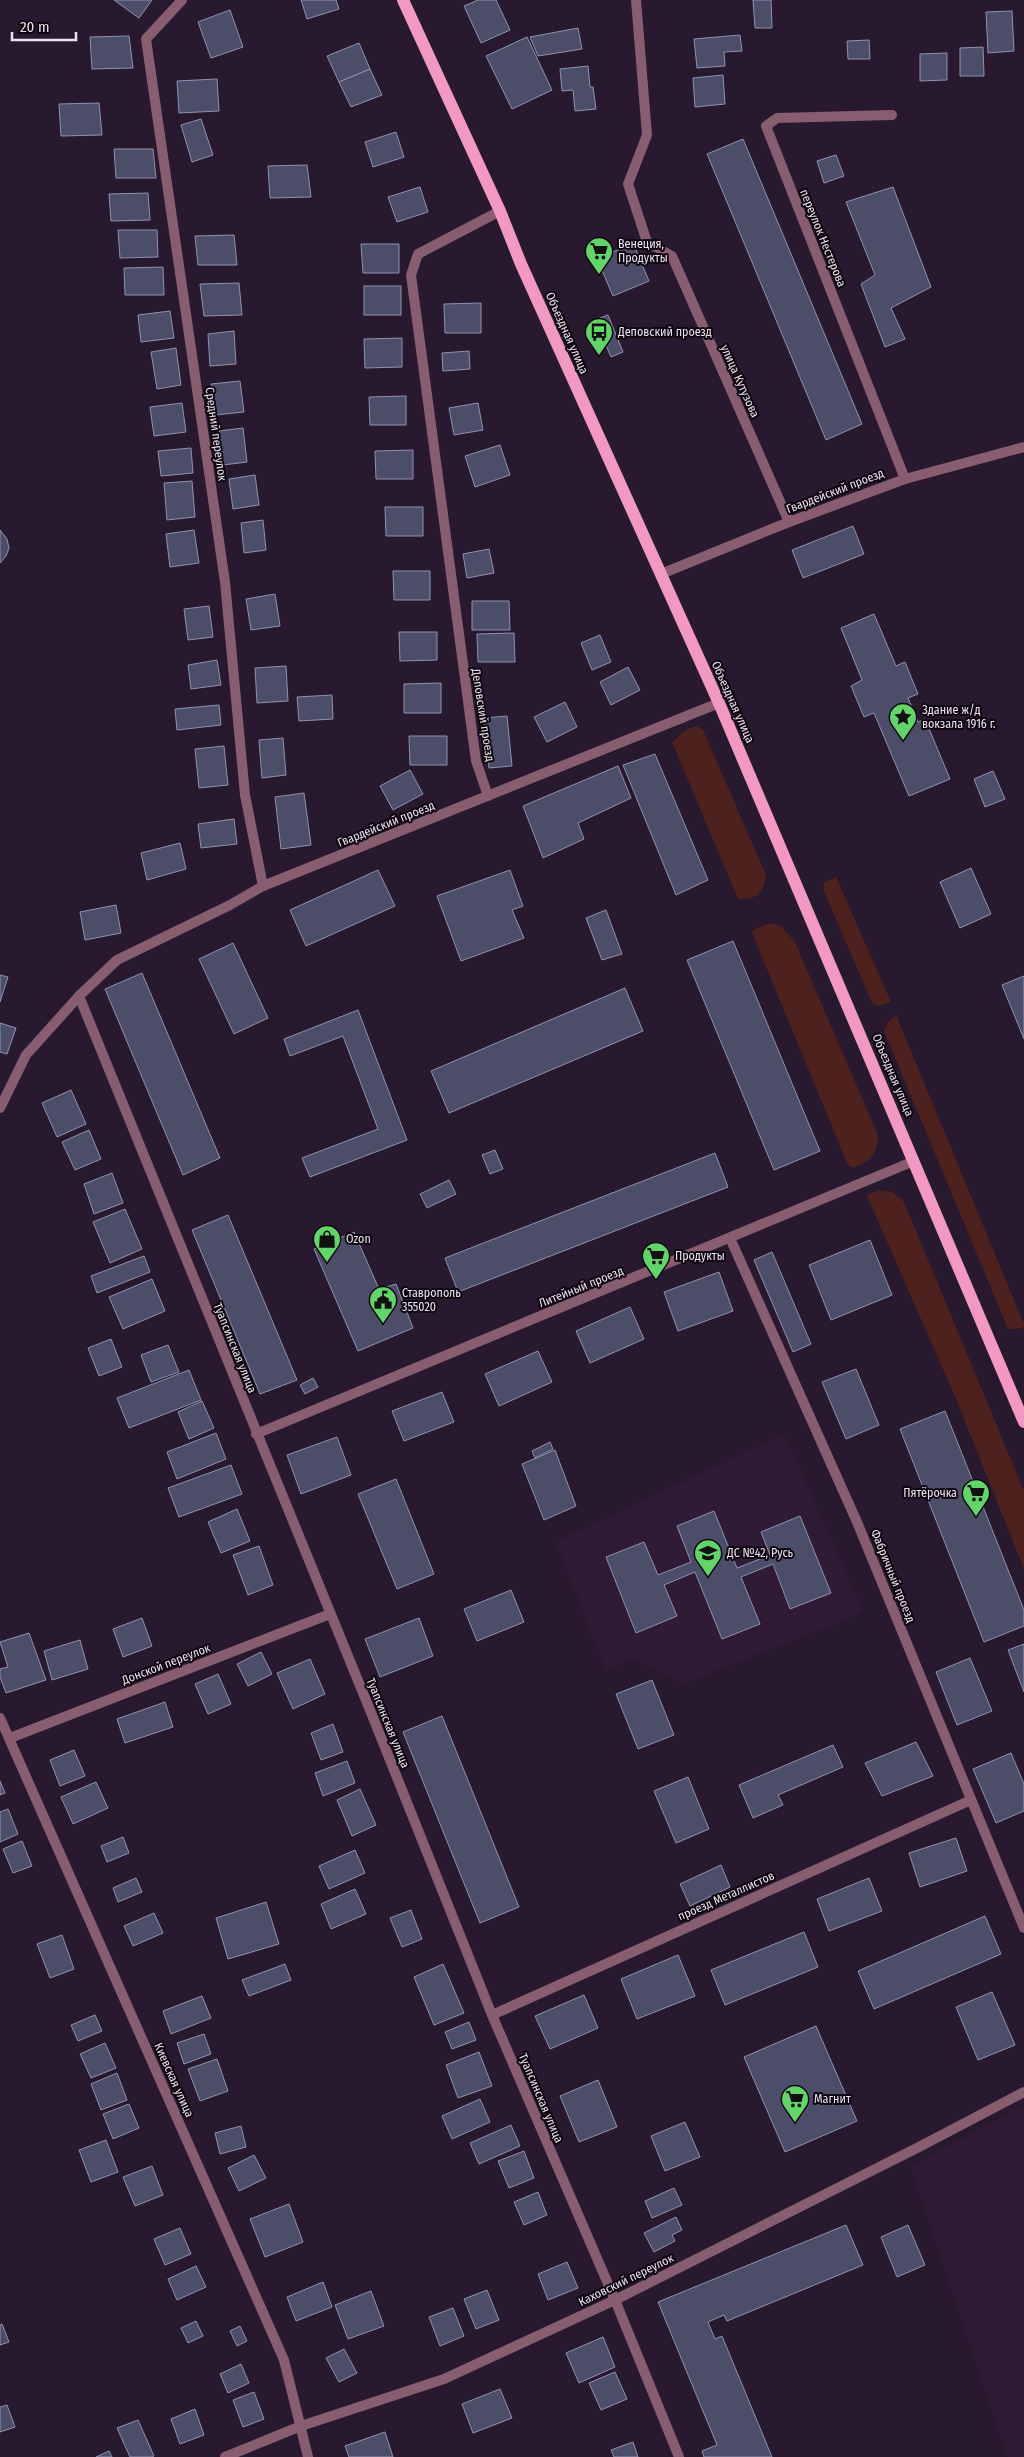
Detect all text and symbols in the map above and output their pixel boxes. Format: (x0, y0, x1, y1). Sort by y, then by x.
scale bar (12, 10, 76, 42)
text: 20 m (20, 18, 50, 36)
street label: переулок Нестерова (797, 187, 849, 289)
supermarket icon: Венеция, Продукты (584, 236, 614, 275)
place label: Венеция, Продукты (618, 237, 668, 265)
street label: Объездная улица (543, 290, 591, 376)
bus stop icon: Деповский проезд (584, 317, 614, 356)
place label: Деповский проезд (617, 325, 712, 339)
street label: улица Кутузова (718, 342, 762, 420)
street label: Средний переулок (203, 386, 230, 482)
street label: Гвардейский проезд (784, 466, 886, 516)
street label: Объездная улица (709, 659, 757, 745)
street label: Деповский проезд (469, 667, 497, 762)
place icon: Здание ж/д вокзала 1916 г. (888, 702, 918, 741)
place label: Здание ж/д вокзала 1916 г. (922, 703, 996, 731)
street label: Гвардейский проезд (335, 798, 437, 850)
street label: Объездная улица (869, 1032, 917, 1118)
shop icon: Ozon (312, 1224, 342, 1263)
place label: Ozon (346, 1232, 371, 1246)
supermarket icon: Продукты (641, 1241, 671, 1280)
place label: Продукты (675, 1249, 725, 1263)
street label: Литейный проезд (537, 1264, 625, 1310)
public building icon: Ставрополь 355020 (368, 1285, 398, 1324)
place label: Ставрополь 355020 (402, 1286, 461, 1314)
street label: Туапсинская улица (211, 1301, 259, 1395)
supermarket icon: Пятёрочка (961, 1478, 991, 1517)
place label: Пятёрочка (903, 1486, 957, 1500)
street label: Фабричный проезд (868, 1527, 918, 1625)
school or university icon: ДС №42, Русь (693, 1538, 723, 1577)
place label: ДС №42, Русь (726, 1546, 794, 1560)
street label: Донской переулок (119, 1641, 212, 1688)
street label: Туапсинская улица (364, 1676, 412, 1770)
street label: проезд Металлистов (676, 1868, 776, 1924)
street label: Киевская улица (151, 2041, 197, 2120)
street label: Туапсинская улица (516, 2051, 566, 2145)
supermarket icon: Магнит (780, 2084, 810, 2123)
place label: Магнит (814, 2092, 851, 2106)
street label: Каховский переулок (576, 2251, 676, 2309)

